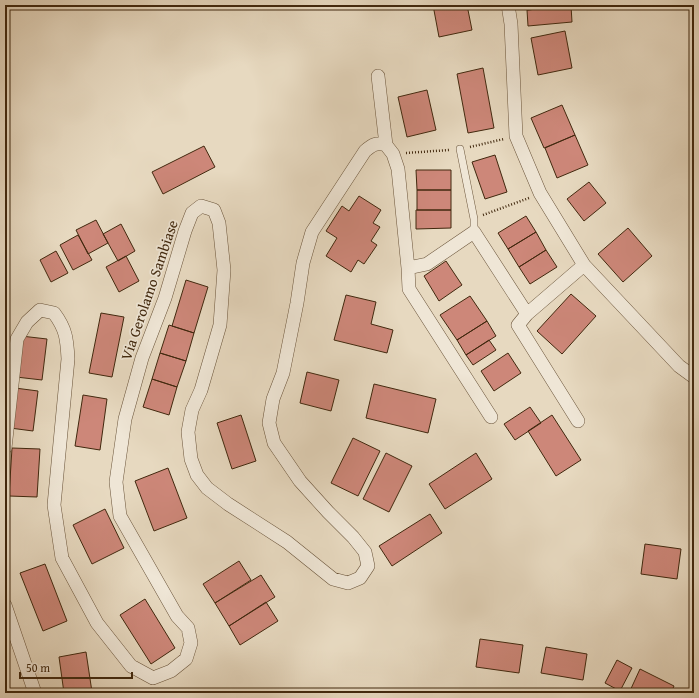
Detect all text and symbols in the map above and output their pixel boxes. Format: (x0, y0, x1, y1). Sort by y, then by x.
street label: Via Gerolamo Sambiase (115, 217, 183, 363)
scale bar (20, 654, 132, 680)
text: 50 m (26, 659, 50, 676)

